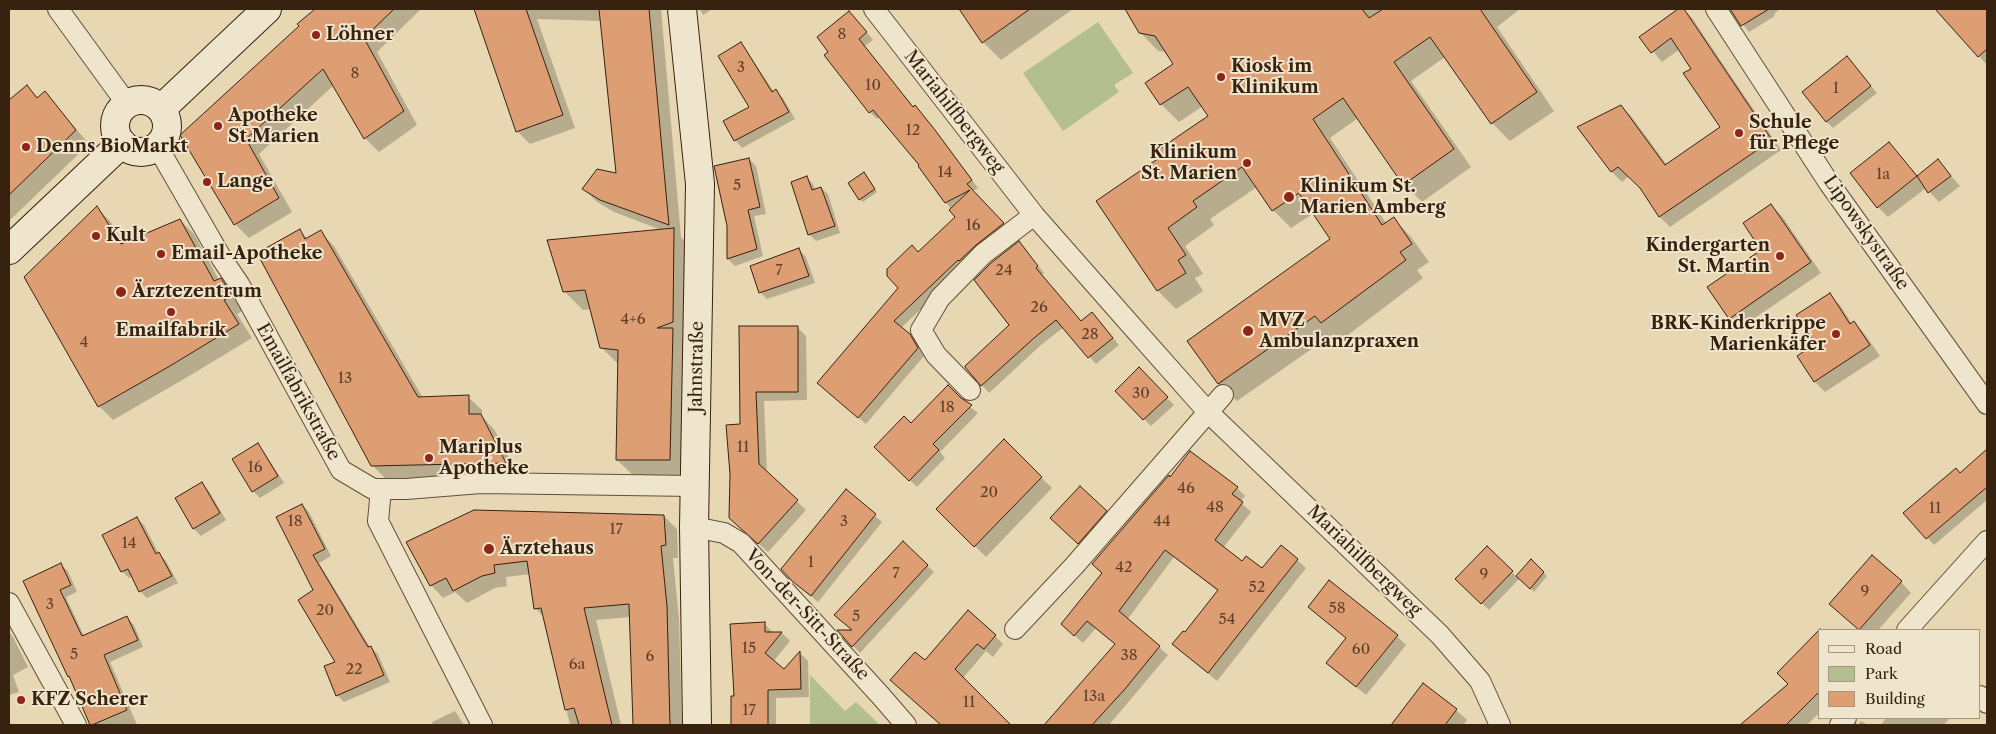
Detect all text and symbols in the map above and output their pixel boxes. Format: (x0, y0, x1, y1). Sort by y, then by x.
place label: Löhner (326, 24, 394, 46)
house number: 8 (838, 26, 846, 44)
marker: Löhner (310, 29, 322, 41)
street label: Mariahilfbergweg (899, 46, 1009, 178)
place label: Kiosk im Klinikum (1231, 56, 1319, 98)
house number: 3 (737, 59, 745, 77)
house number: 8 (351, 65, 359, 83)
marker: Kiosk im Klinikum (1215, 71, 1227, 83)
house number: 10 (865, 77, 881, 95)
house number: 1 (1833, 80, 1839, 98)
place label: Apotheke St.Marien (228, 105, 319, 148)
place label: Schule für Pflege (1749, 112, 1839, 154)
marker: Apotheke St.Marien (212, 120, 224, 132)
house number: 12 (906, 122, 920, 140)
marker: Schule für Pflege (1733, 127, 1745, 139)
place label: Denns BioMarkt (36, 136, 188, 158)
marker: Denns BioMarkt (20, 141, 32, 153)
place label: Klinikum St. Marien (1141, 142, 1237, 184)
marker: Klinikum St. Marien (1241, 157, 1253, 169)
house number: 14 (938, 164, 952, 182)
house number: 1a (1876, 166, 1890, 184)
place label: Lange (217, 171, 273, 193)
street label: Lipowskystraße (1819, 172, 1913, 294)
marker: Lange (201, 176, 213, 188)
place label: Klinikum St. Marien Amberg (1300, 176, 1446, 218)
house number: 5 (733, 177, 741, 195)
marker: Klinikum St. Marien Amberg (1282, 190, 1296, 204)
house number: 16 (965, 217, 981, 235)
place label: Kult (106, 225, 146, 247)
marker: Kult (90, 230, 102, 242)
place label: Kindergarten St. Martin (1646, 235, 1770, 278)
place label: Email-Apotheke (171, 243, 323, 265)
marker: Email-Apotheke (155, 248, 167, 260)
marker: Kindergarten St. Martin (1774, 250, 1786, 262)
house number: 7 (775, 262, 783, 280)
house number: 24 (995, 262, 1013, 280)
place label: Ärztezentrum (132, 281, 262, 303)
marker: Ärztezentrum (114, 285, 128, 299)
house number: 26 (1030, 299, 1048, 317)
marker: Emailfabrik (165, 306, 177, 318)
place label: MVZ Ambulanzpraxen (1259, 310, 1419, 352)
house number: 4+6 (621, 311, 645, 329)
place label: BRK-Kinderkrippe Marienkäfer (1651, 313, 1826, 356)
place label: Emailfabrik (116, 320, 226, 342)
street label: Emailfabrikstraße (251, 320, 345, 464)
street label: Jahnstraße (685, 321, 709, 413)
marker: MVZ Ambulanzpraxen (1241, 324, 1255, 338)
house number: 28 (1081, 326, 1099, 344)
marker: BRK-Kinderkrippe Marienkäfer (1830, 328, 1842, 340)
house number: 4 (80, 334, 88, 352)
house number: 13 (338, 370, 352, 388)
house number: 30 (1132, 385, 1150, 403)
house number: 18 (939, 399, 955, 417)
place label: Mariplus Apotheke (439, 437, 529, 479)
house number: 11 (737, 439, 749, 457)
marker: Mariplus Apotheke (423, 452, 435, 464)
house number: 16 (247, 459, 263, 477)
house number: 46 (1177, 480, 1195, 498)
house number: 20 (980, 484, 998, 502)
house number: 48 (1206, 499, 1224, 517)
house number: 11 (1929, 500, 1941, 518)
street label: Mariahilfbergweg (1302, 501, 1426, 621)
house number: 18 (287, 513, 303, 531)
house number: 3 (840, 513, 848, 531)
house number: 44 (1153, 513, 1171, 531)
house number: 17 (609, 521, 623, 539)
house number: 14 (122, 535, 136, 553)
place label: Ärztehaus (500, 538, 594, 560)
marker: Ärztehaus (482, 542, 496, 556)
street label: Von-der-Sitt-Straße (740, 545, 874, 685)
house number: 1 (808, 554, 814, 572)
house number: 42 (1115, 559, 1133, 577)
house number: 7 (892, 565, 900, 583)
house number: 9 (1480, 566, 1488, 584)
house number: 52 (1249, 579, 1265, 597)
house number: 9 (1861, 583, 1869, 601)
house number: 3 (46, 596, 54, 614)
house number: 58 (1328, 600, 1346, 618)
house number: 20 (316, 602, 334, 620)
house number: 5 (852, 608, 860, 626)
house number: 54 (1219, 611, 1235, 629)
legend (1818, 629, 1981, 719)
text: Road (1865, 639, 1902, 658)
house number: 15 (742, 640, 756, 658)
house number: 60 (1352, 641, 1370, 659)
house number: 5 (70, 646, 78, 664)
house number: 38 (1120, 647, 1138, 665)
house number: 6 (646, 648, 654, 666)
house number: 6a (569, 656, 585, 674)
house number: 22 (345, 661, 363, 679)
text: Park (1865, 664, 1898, 683)
house number: 13a (1083, 688, 1105, 706)
place label: KFZ Scherer (31, 689, 148, 711)
text: Building (1865, 689, 1925, 708)
marker: KFZ Scherer (15, 694, 27, 706)
house number: 11 (963, 694, 975, 712)
house number: 17 (742, 702, 756, 720)

